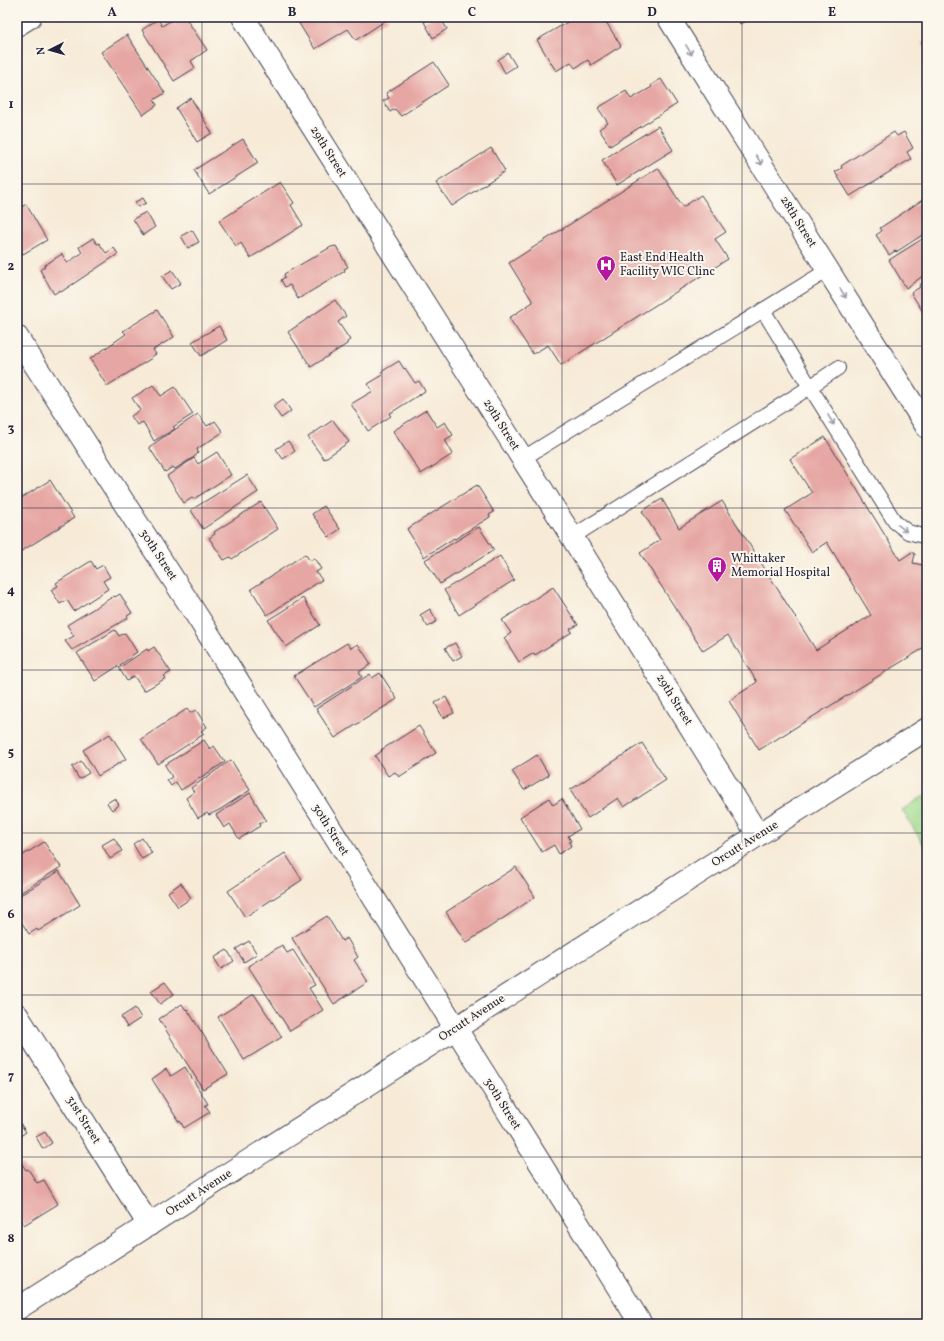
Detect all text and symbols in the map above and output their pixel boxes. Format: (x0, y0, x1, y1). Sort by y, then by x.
text: A (107, 4, 117, 22)
text: B (288, 4, 297, 22)
text: C (468, 4, 476, 22)
text: D (647, 4, 657, 22)
text: E (828, 4, 836, 22)
north arrow (30, 30, 70, 70)
one-way arrow (685, 44, 693, 55)
text: N (34, 46, 49, 56)
text: 1 (8, 96, 14, 114)
street label: 29th Street (306, 123, 350, 181)
one-way arrow (755, 154, 763, 166)
street label: 28th Street (776, 193, 820, 251)
place label: East End Health Facility WIC Clinc (620, 250, 715, 280)
hospital icon: East End Health Facility WIC Clinc (595, 254, 617, 282)
text: 2 (8, 258, 15, 276)
one-way arrow (839, 288, 847, 299)
street label: 29th Street (479, 396, 523, 454)
one-way arrow (826, 414, 835, 425)
text: 3 (8, 420, 15, 438)
one-way arrow (897, 523, 908, 532)
street label: 30th Street (135, 526, 181, 584)
place label: Whittaker Memorial Hospital (731, 551, 830, 581)
building icon: Whittaker Memorial Hospital (706, 555, 728, 583)
text: 4 (7, 582, 15, 600)
street label: 29th Street (652, 671, 696, 729)
text: 5 (8, 744, 14, 762)
street label: 30th Street (308, 801, 352, 859)
street label: Orcutt Avenue (709, 817, 782, 871)
text: 6 (7, 906, 15, 924)
street label: Orcutt Avenue (436, 990, 508, 1045)
text: 7 (8, 1068, 14, 1086)
street label: 30th Street (480, 1075, 524, 1133)
street label: 31st Street (62, 1093, 104, 1147)
street label: Orcutt Avenue (163, 1165, 235, 1220)
text: 8 (7, 1230, 15, 1248)

